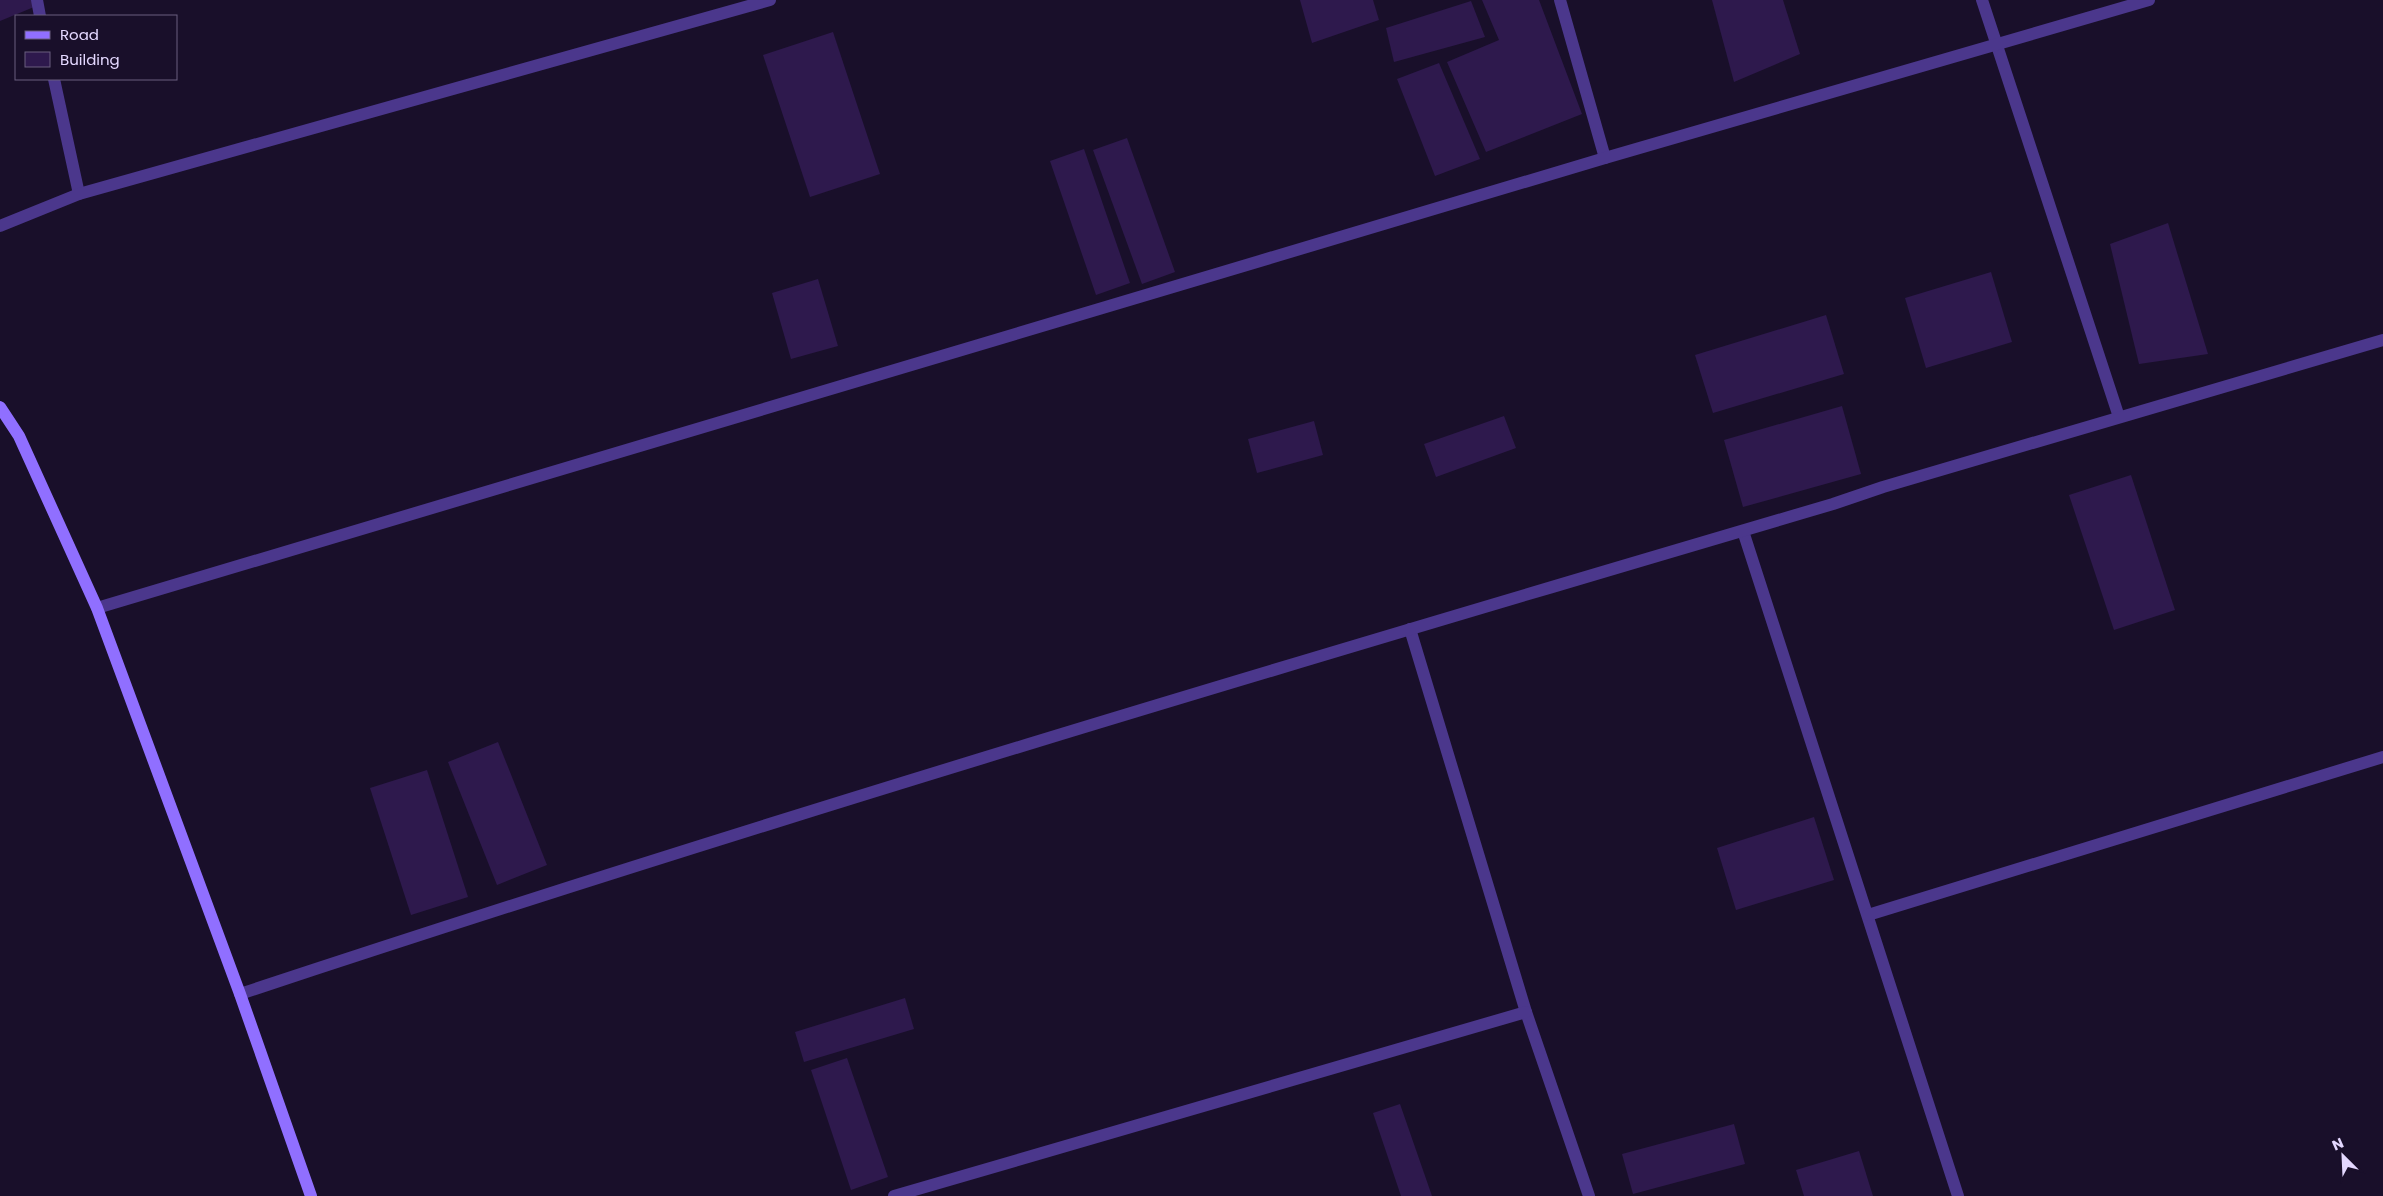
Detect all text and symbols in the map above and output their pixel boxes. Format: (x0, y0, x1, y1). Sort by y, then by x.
legend (15, 15, 178, 80)
text: Road (60, 24, 99, 45)
text: Building (60, 49, 120, 70)
north arrow (2318, 1131, 2368, 1181)
text: N (2329, 1133, 2347, 1155)

